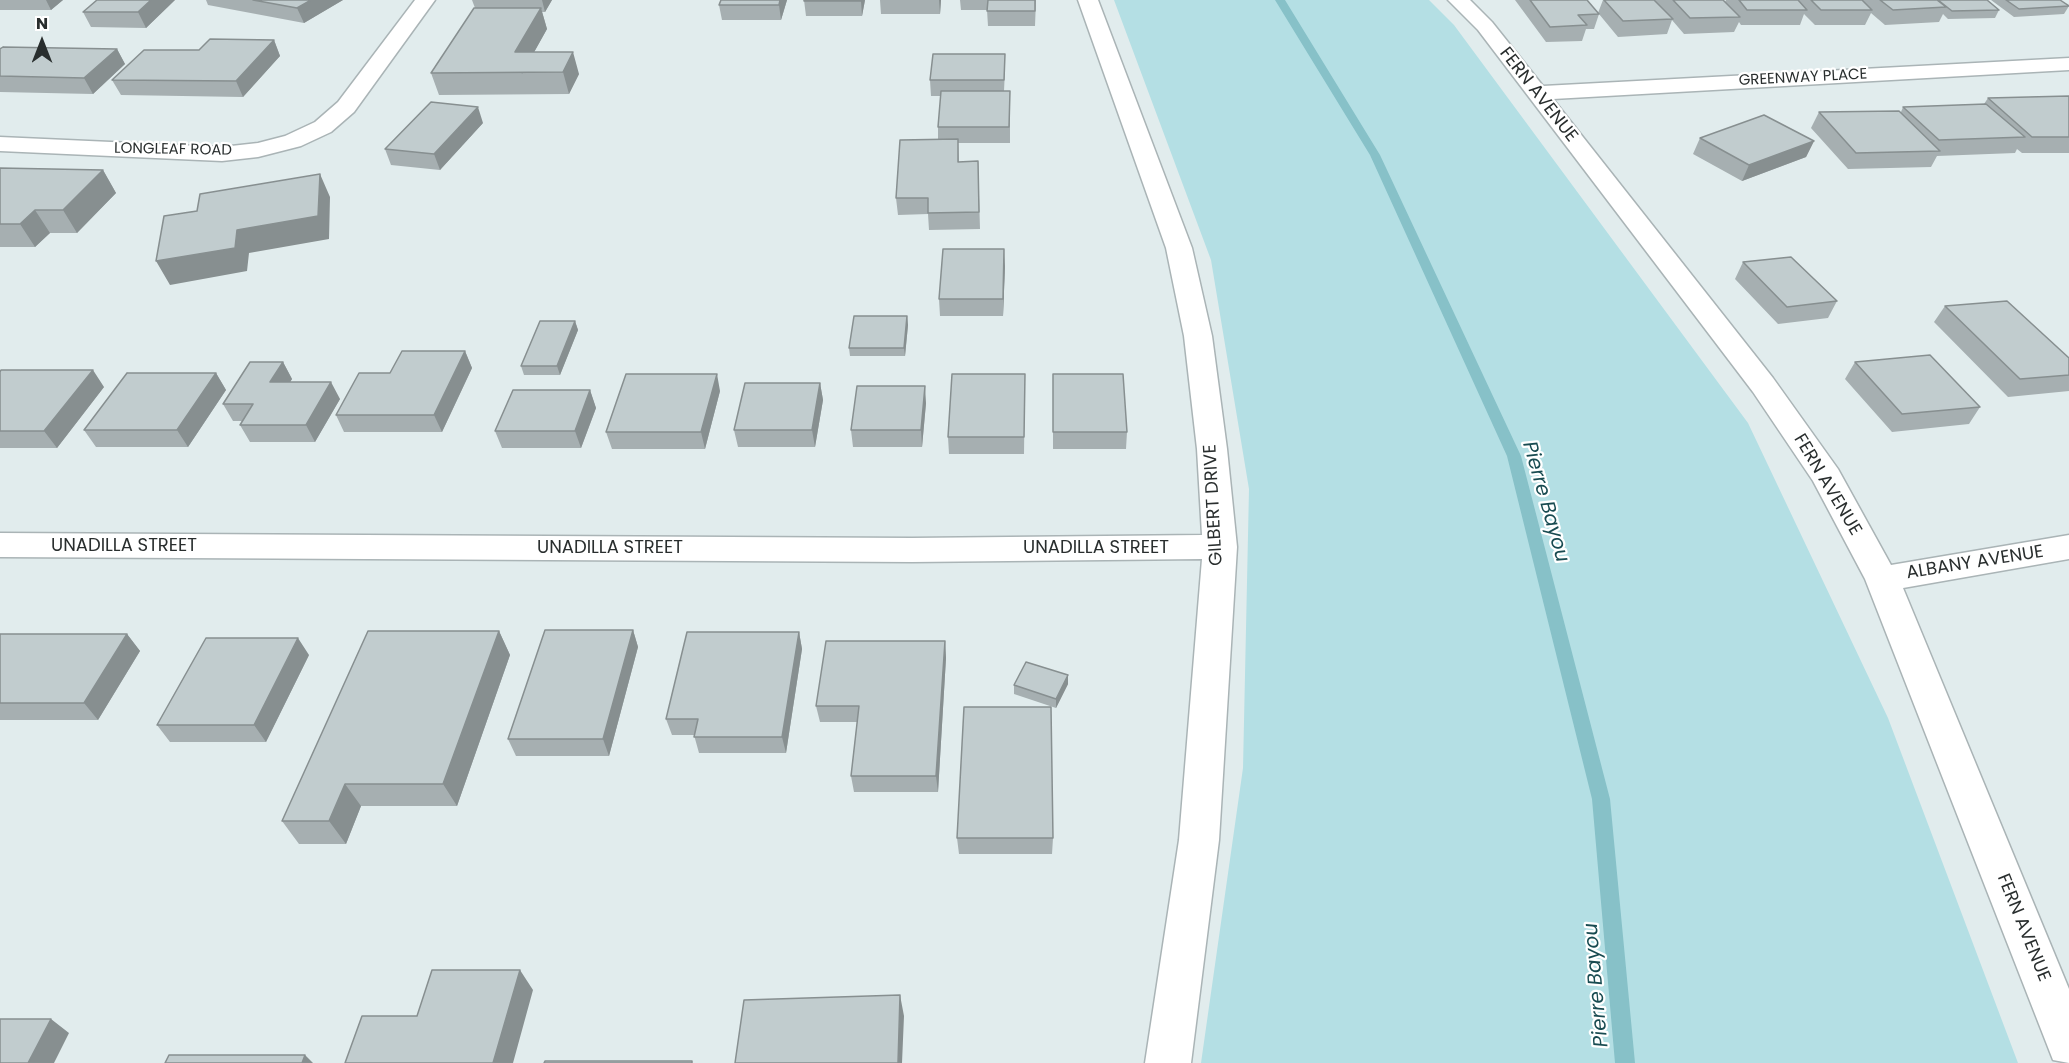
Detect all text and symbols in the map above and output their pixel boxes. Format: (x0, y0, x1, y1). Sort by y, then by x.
north arrow (12, 12, 72, 72)
text: N (36, 12, 48, 35)
street label: FERN AVENUE (1494, 43, 1582, 147)
street label: GREENWAY PLACE (1738, 66, 1868, 90)
street label: LONGLEAF ROAD (114, 140, 232, 160)
street label: FERN AVENUE (1788, 430, 1866, 540)
water label: Pierre Bayou (1516, 439, 1574, 565)
street label: GILBERT DRIVE (1200, 444, 1228, 566)
street label: UNADILLA STREET (51, 535, 197, 557)
street label: UNADILLA STREET (537, 537, 683, 559)
street label: UNADILLA STREET (1023, 537, 1169, 559)
street label: ALBANY AVENUE (1905, 541, 2045, 585)
street label: FERN AVENUE (1992, 871, 2054, 985)
water label: Pierre Bayou (1580, 922, 1614, 1048)

